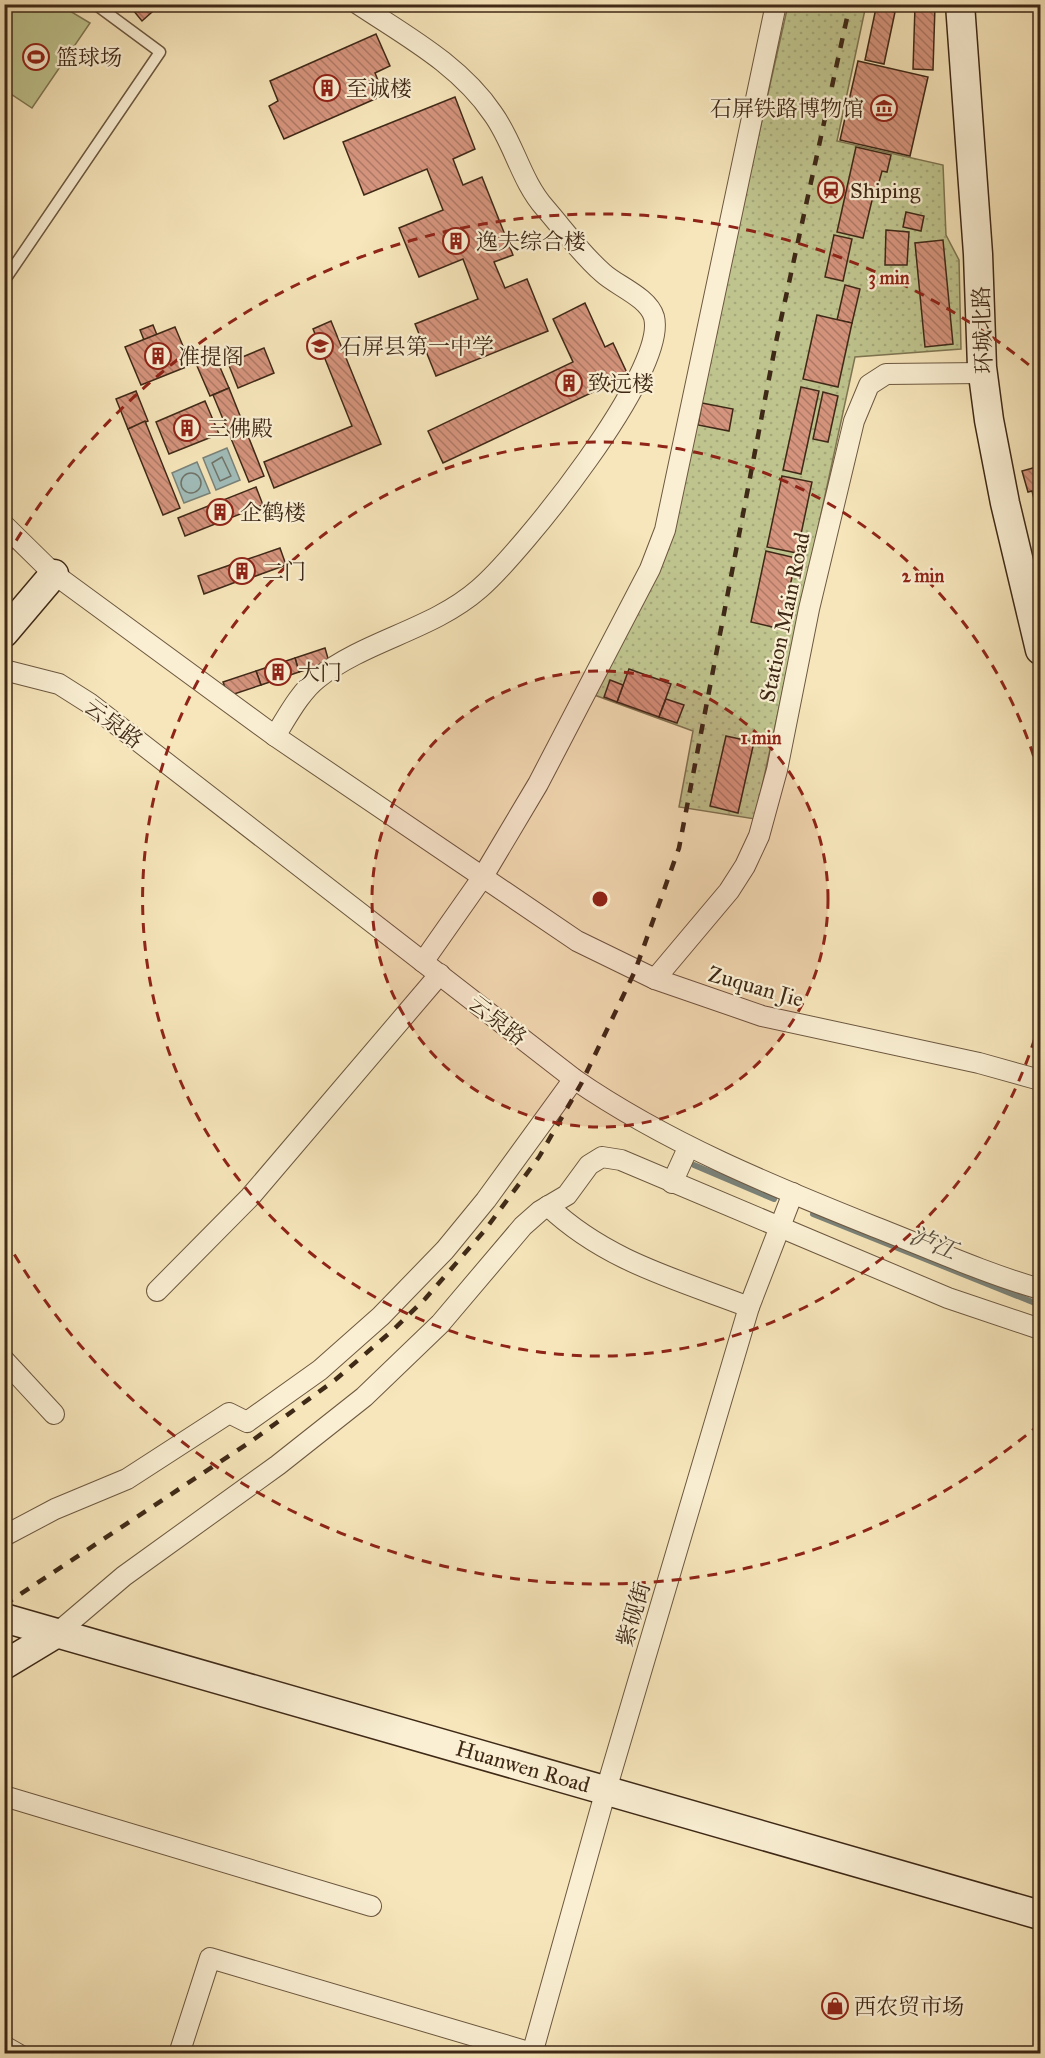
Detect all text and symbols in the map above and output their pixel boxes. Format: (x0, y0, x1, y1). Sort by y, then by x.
sports icon: 篮球场 (21, 42, 51, 72)
place label: 篮球场 (56, 44, 122, 71)
building icon: 至诚楼 (312, 73, 342, 103)
place label: 至诚楼 (346, 75, 412, 102)
museum icon: 石屏铁路博物馆 (869, 93, 899, 123)
place label: 石屏铁路博物馆 (710, 95, 864, 122)
station icon: Shiping (816, 175, 846, 205)
place label: Shiping (850, 177, 921, 204)
building icon: 逸夫综合楼 (441, 226, 471, 256)
place label: 逸夫综合楼 (476, 228, 586, 255)
text: 3 min (869, 267, 910, 290)
street label: 环城北路 (967, 286, 998, 374)
school or university icon: 石屏县第一中学 (305, 331, 335, 361)
place label: 石屏县第一中学 (340, 333, 494, 360)
building icon: 准提阁 (143, 341, 173, 371)
place label: 准提阁 (178, 343, 244, 370)
building icon: 致远楼 (554, 368, 584, 398)
place label: 致远楼 (588, 370, 654, 397)
building icon: 三佛殿 (172, 413, 202, 443)
place label: 三佛殿 (207, 415, 273, 442)
building icon: 企鹤楼 (205, 497, 235, 527)
place label: 企鹤楼 (240, 499, 306, 526)
street label: Station Main Road (753, 530, 816, 704)
building icon: 二门 (227, 556, 257, 586)
place label: 二门 (262, 558, 306, 585)
text: 2 min (902, 565, 945, 587)
building icon: 大门 (263, 657, 293, 687)
place label: 大门 (298, 659, 342, 686)
street label: 云泉路 (79, 693, 148, 754)
text: 1 min (741, 727, 782, 749)
centre of rings (590, 889, 610, 909)
street label: Zuquan Jie (705, 960, 807, 1013)
street label: 云泉路 (463, 989, 532, 1051)
water label: 泸江 (905, 1220, 964, 1267)
street label: 紫砚街 (611, 1579, 656, 1650)
street label: Huanwen Road (453, 1734, 593, 1799)
shop icon: 西农贸市场 (820, 1991, 850, 2021)
place label: 西农贸市场 (854, 1993, 964, 2020)

